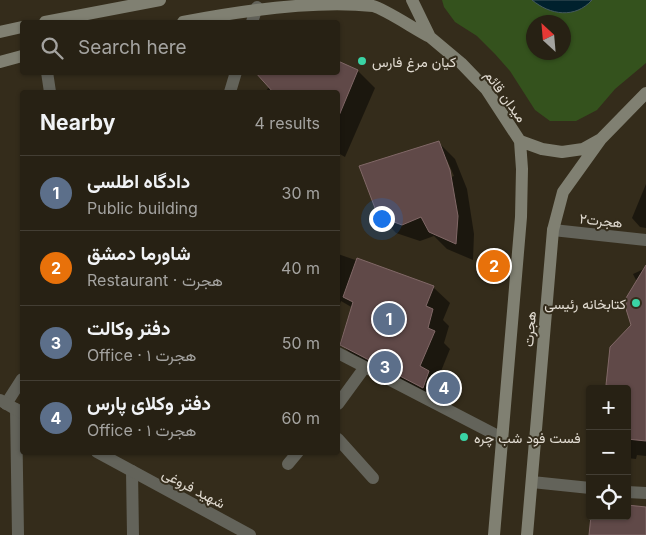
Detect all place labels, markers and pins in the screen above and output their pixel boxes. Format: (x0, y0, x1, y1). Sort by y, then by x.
place label: کیان مرغ فارس (372, 53, 456, 73)
marker: کیان مرغ فارس (356, 55, 368, 67)
pin: 2 (478, 247, 510, 285)
place label: کتابخانه رئیسی (544, 295, 626, 313)
marker: کتابخانه رئیسی (630, 297, 642, 309)
pin: 1 (373, 300, 405, 338)
pin: 3 (369, 348, 401, 386)
pin: 4 (428, 369, 460, 407)
place label: فست فود شب چره (474, 429, 581, 448)
marker: فست فود شب چره (458, 431, 470, 443)

